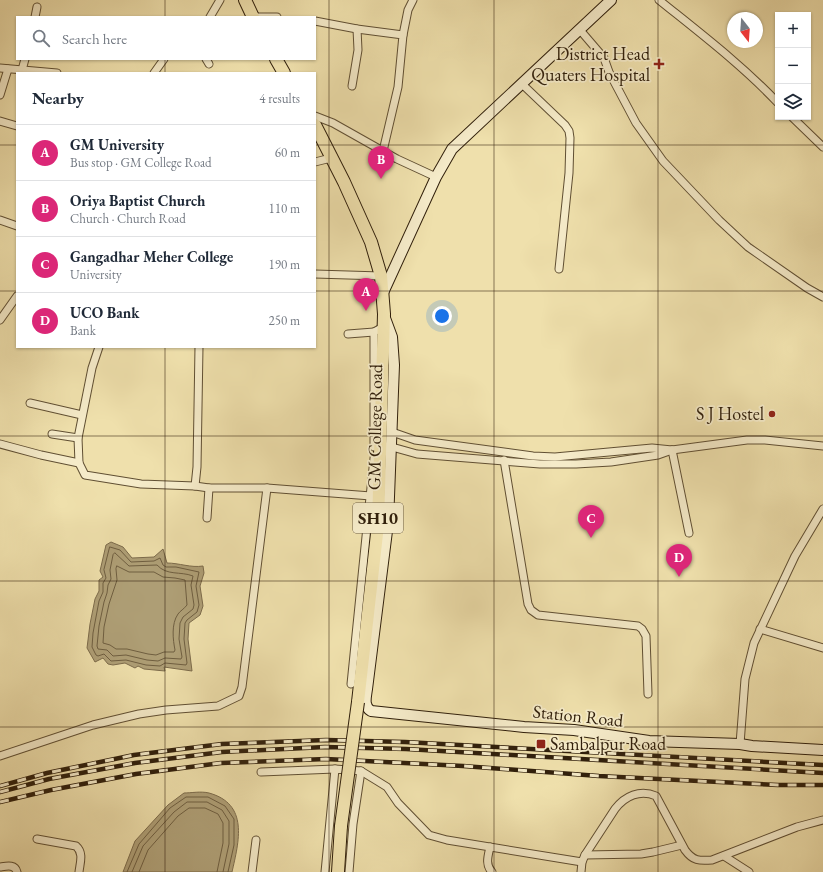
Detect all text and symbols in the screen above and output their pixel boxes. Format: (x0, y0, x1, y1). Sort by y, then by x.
north arrow (727, 12, 763, 48)
map controls (775, 12, 811, 120)
button: + (775, 12, 811, 48)
search box (16, 16, 316, 60)
icon: search (30, 27, 52, 49)
text: Search here (62, 29, 127, 48)
place label: District Head Quaters Hospital (531, 42, 651, 86)
button: − (775, 48, 811, 84)
marker: District Head Quaters Hospital (653, 58, 665, 70)
button: layers (775, 84, 811, 120)
text: Nearby (32, 87, 84, 109)
text: 4 results (259, 90, 300, 107)
text: GM University (70, 135, 164, 154)
text: A (40, 144, 50, 161)
text: 60 m (275, 144, 300, 161)
pin: B (368, 146, 394, 179)
text: Bus stop · GM College Road (70, 154, 212, 171)
text: Oriya Baptist Church (70, 191, 206, 210)
text: B (41, 200, 49, 217)
text: 110 m (269, 200, 300, 217)
text: Church · Church Road (70, 210, 186, 227)
text: Gangadhar Meher College (70, 247, 233, 266)
text: C (40, 256, 50, 273)
text: 190 m (269, 256, 300, 273)
text: University (70, 266, 122, 283)
pin: A (353, 278, 379, 311)
text: UCO Bank (70, 303, 139, 322)
your location (432, 306, 452, 326)
text: D (40, 312, 50, 329)
text: 250 m (269, 312, 300, 329)
text: Bank (70, 322, 96, 339)
street label: GM College Road (362, 363, 387, 490)
place label: S J Hostel (696, 402, 764, 425)
marker: S J Hostel (767, 409, 777, 419)
road number: SH10 (353, 503, 403, 533)
pin: C (578, 505, 604, 538)
pin: D (666, 544, 692, 577)
street label: Station Road (532, 699, 625, 732)
place label: Sambalpur Road (550, 732, 667, 755)
marker: Sambalpur Road (535, 738, 547, 750)

